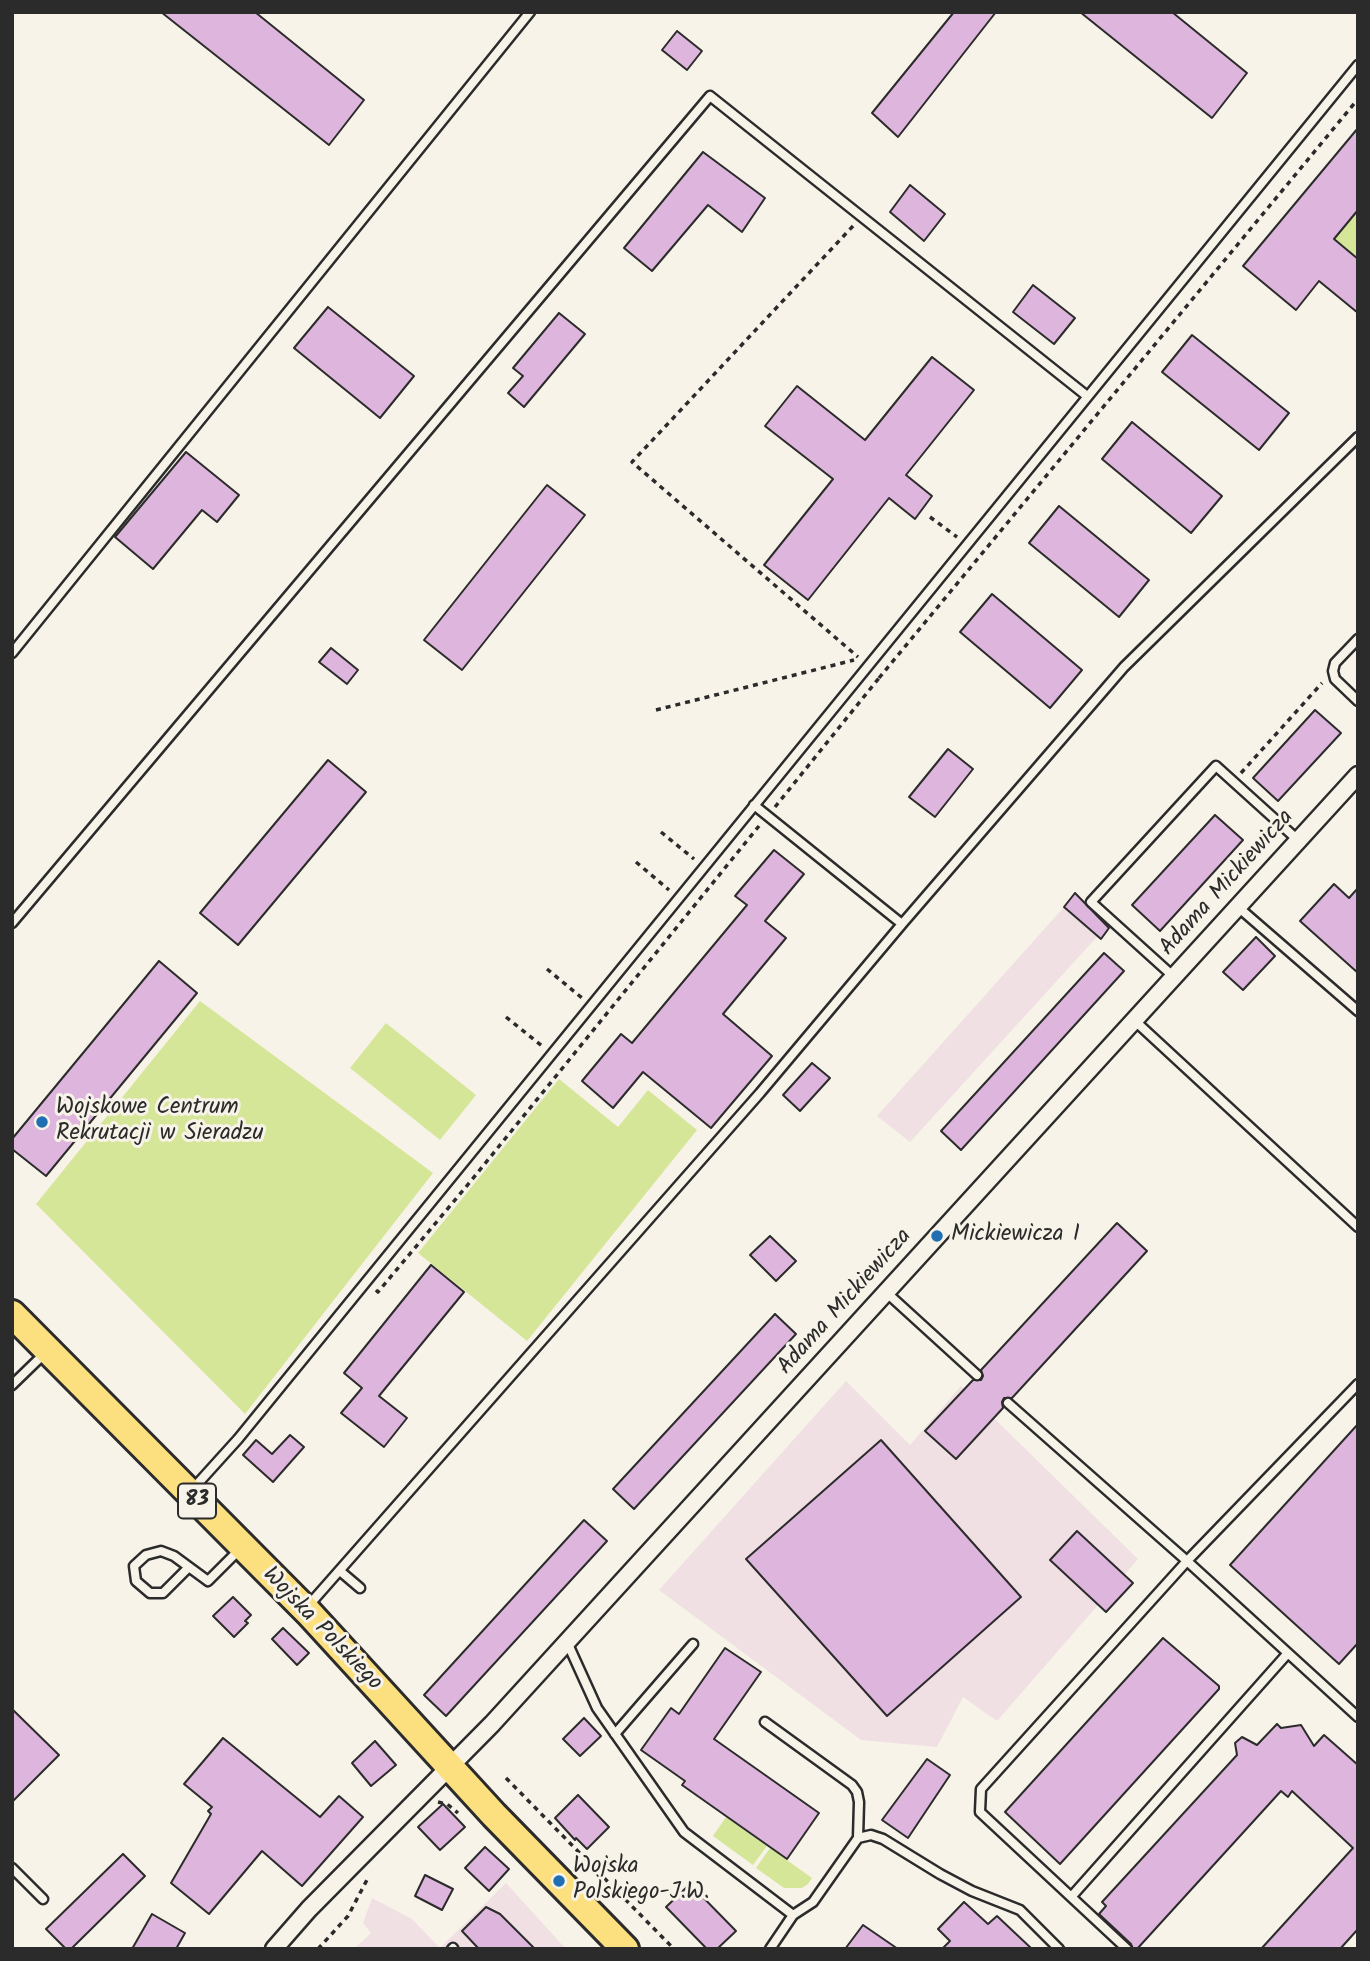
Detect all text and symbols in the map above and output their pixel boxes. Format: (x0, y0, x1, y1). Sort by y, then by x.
street label: Adama Mickiewicza (1155, 805, 1301, 963)
place label: Wojskowe Centrum Rekrutacji w Sieradzu (56, 1095, 264, 1149)
marker: Wojskowe Centrum Rekrutacji w Sieradzu (34, 1114, 50, 1130)
place label: Mickiewicza I (951, 1222, 1080, 1250)
street label: Adama Mickiewicza (773, 1224, 919, 1382)
marker: Mickiewicza I (929, 1228, 945, 1244)
road number: 83 (178, 1484, 216, 1518)
street label: Wojska Polskiego (255, 1562, 387, 1698)
place label: Wojska Polskiego-J.W. (573, 1854, 710, 1908)
marker: Wojska Polskiego-J.W. (551, 1873, 567, 1889)

